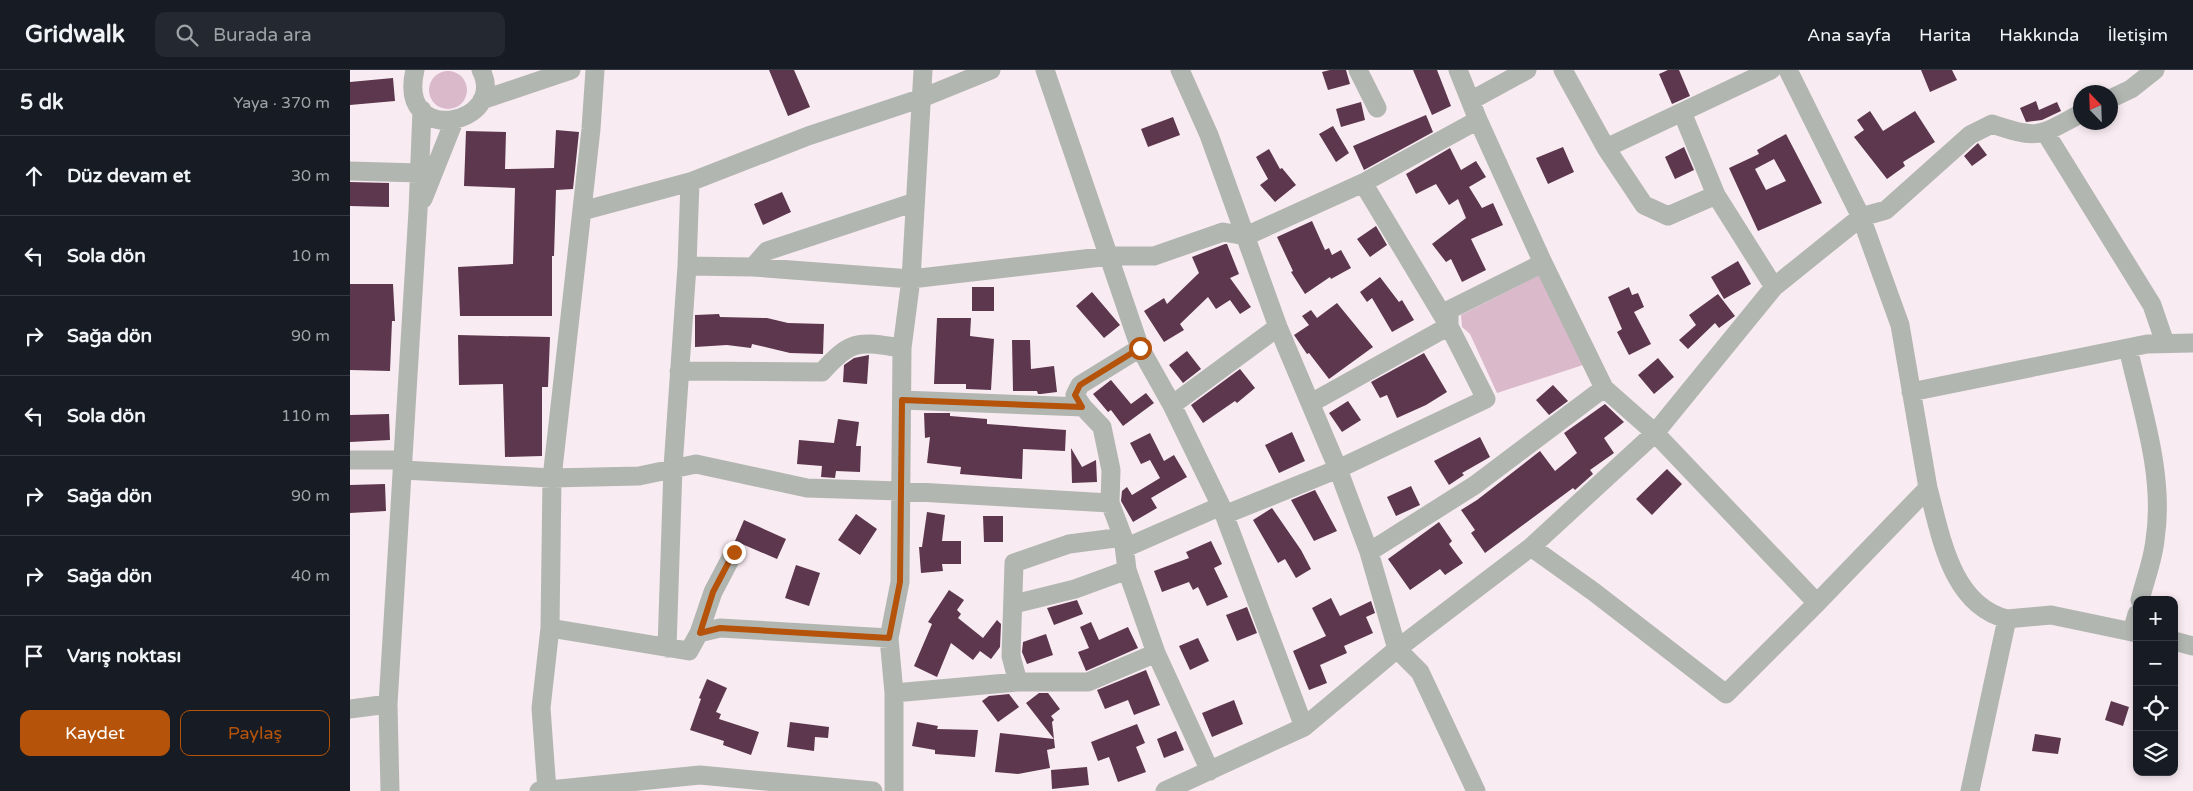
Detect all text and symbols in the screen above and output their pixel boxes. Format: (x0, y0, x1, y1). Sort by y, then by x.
search box (155, 12, 505, 57)
text: Gridwalk (25, 20, 125, 49)
icon: search (173, 21, 201, 49)
text: Burada ara (213, 24, 312, 46)
text: Ana sayfa (1807, 24, 1891, 46)
text: Harita (1919, 24, 1971, 46)
text: Hakkında (1999, 24, 2079, 46)
text: İletişim (2107, 24, 2168, 46)
north arrow (2073, 85, 2118, 130)
text: 5 dk (20, 90, 63, 115)
text: Yaya · 370 m (233, 93, 330, 113)
icon: ahead (20, 162, 48, 190)
text: Düz devam et (67, 165, 191, 187)
text: 30 m (291, 166, 330, 186)
icon: left (20, 242, 48, 270)
text: Sola dön (67, 245, 146, 267)
text: 10 m (291, 246, 330, 266)
icon: right (20, 322, 48, 350)
text: Sağa dön (67, 325, 152, 347)
text: 90 m (291, 326, 330, 346)
route start (1129, 337, 1152, 360)
icon: left (20, 402, 48, 430)
text: Sola dön (67, 405, 146, 427)
text: 110 m (281, 406, 330, 426)
icon: right (20, 482, 48, 510)
text: Sağa dön (67, 485, 152, 507)
text: 90 m (291, 486, 330, 506)
route end (723, 541, 746, 564)
icon: right (20, 562, 48, 590)
text: Sağa dön (67, 565, 152, 587)
text: 40 m (291, 566, 330, 586)
map controls (2133, 596, 2178, 776)
button: + (2133, 596, 2178, 641)
button: − (2133, 641, 2178, 686)
icon: arrive (20, 642, 48, 670)
text: Varış noktası (67, 645, 181, 667)
button: locate (2133, 686, 2178, 731)
button: Kaydet (20, 710, 170, 756)
button: Paylaş (180, 710, 330, 756)
button: layers (2133, 731, 2178, 776)

